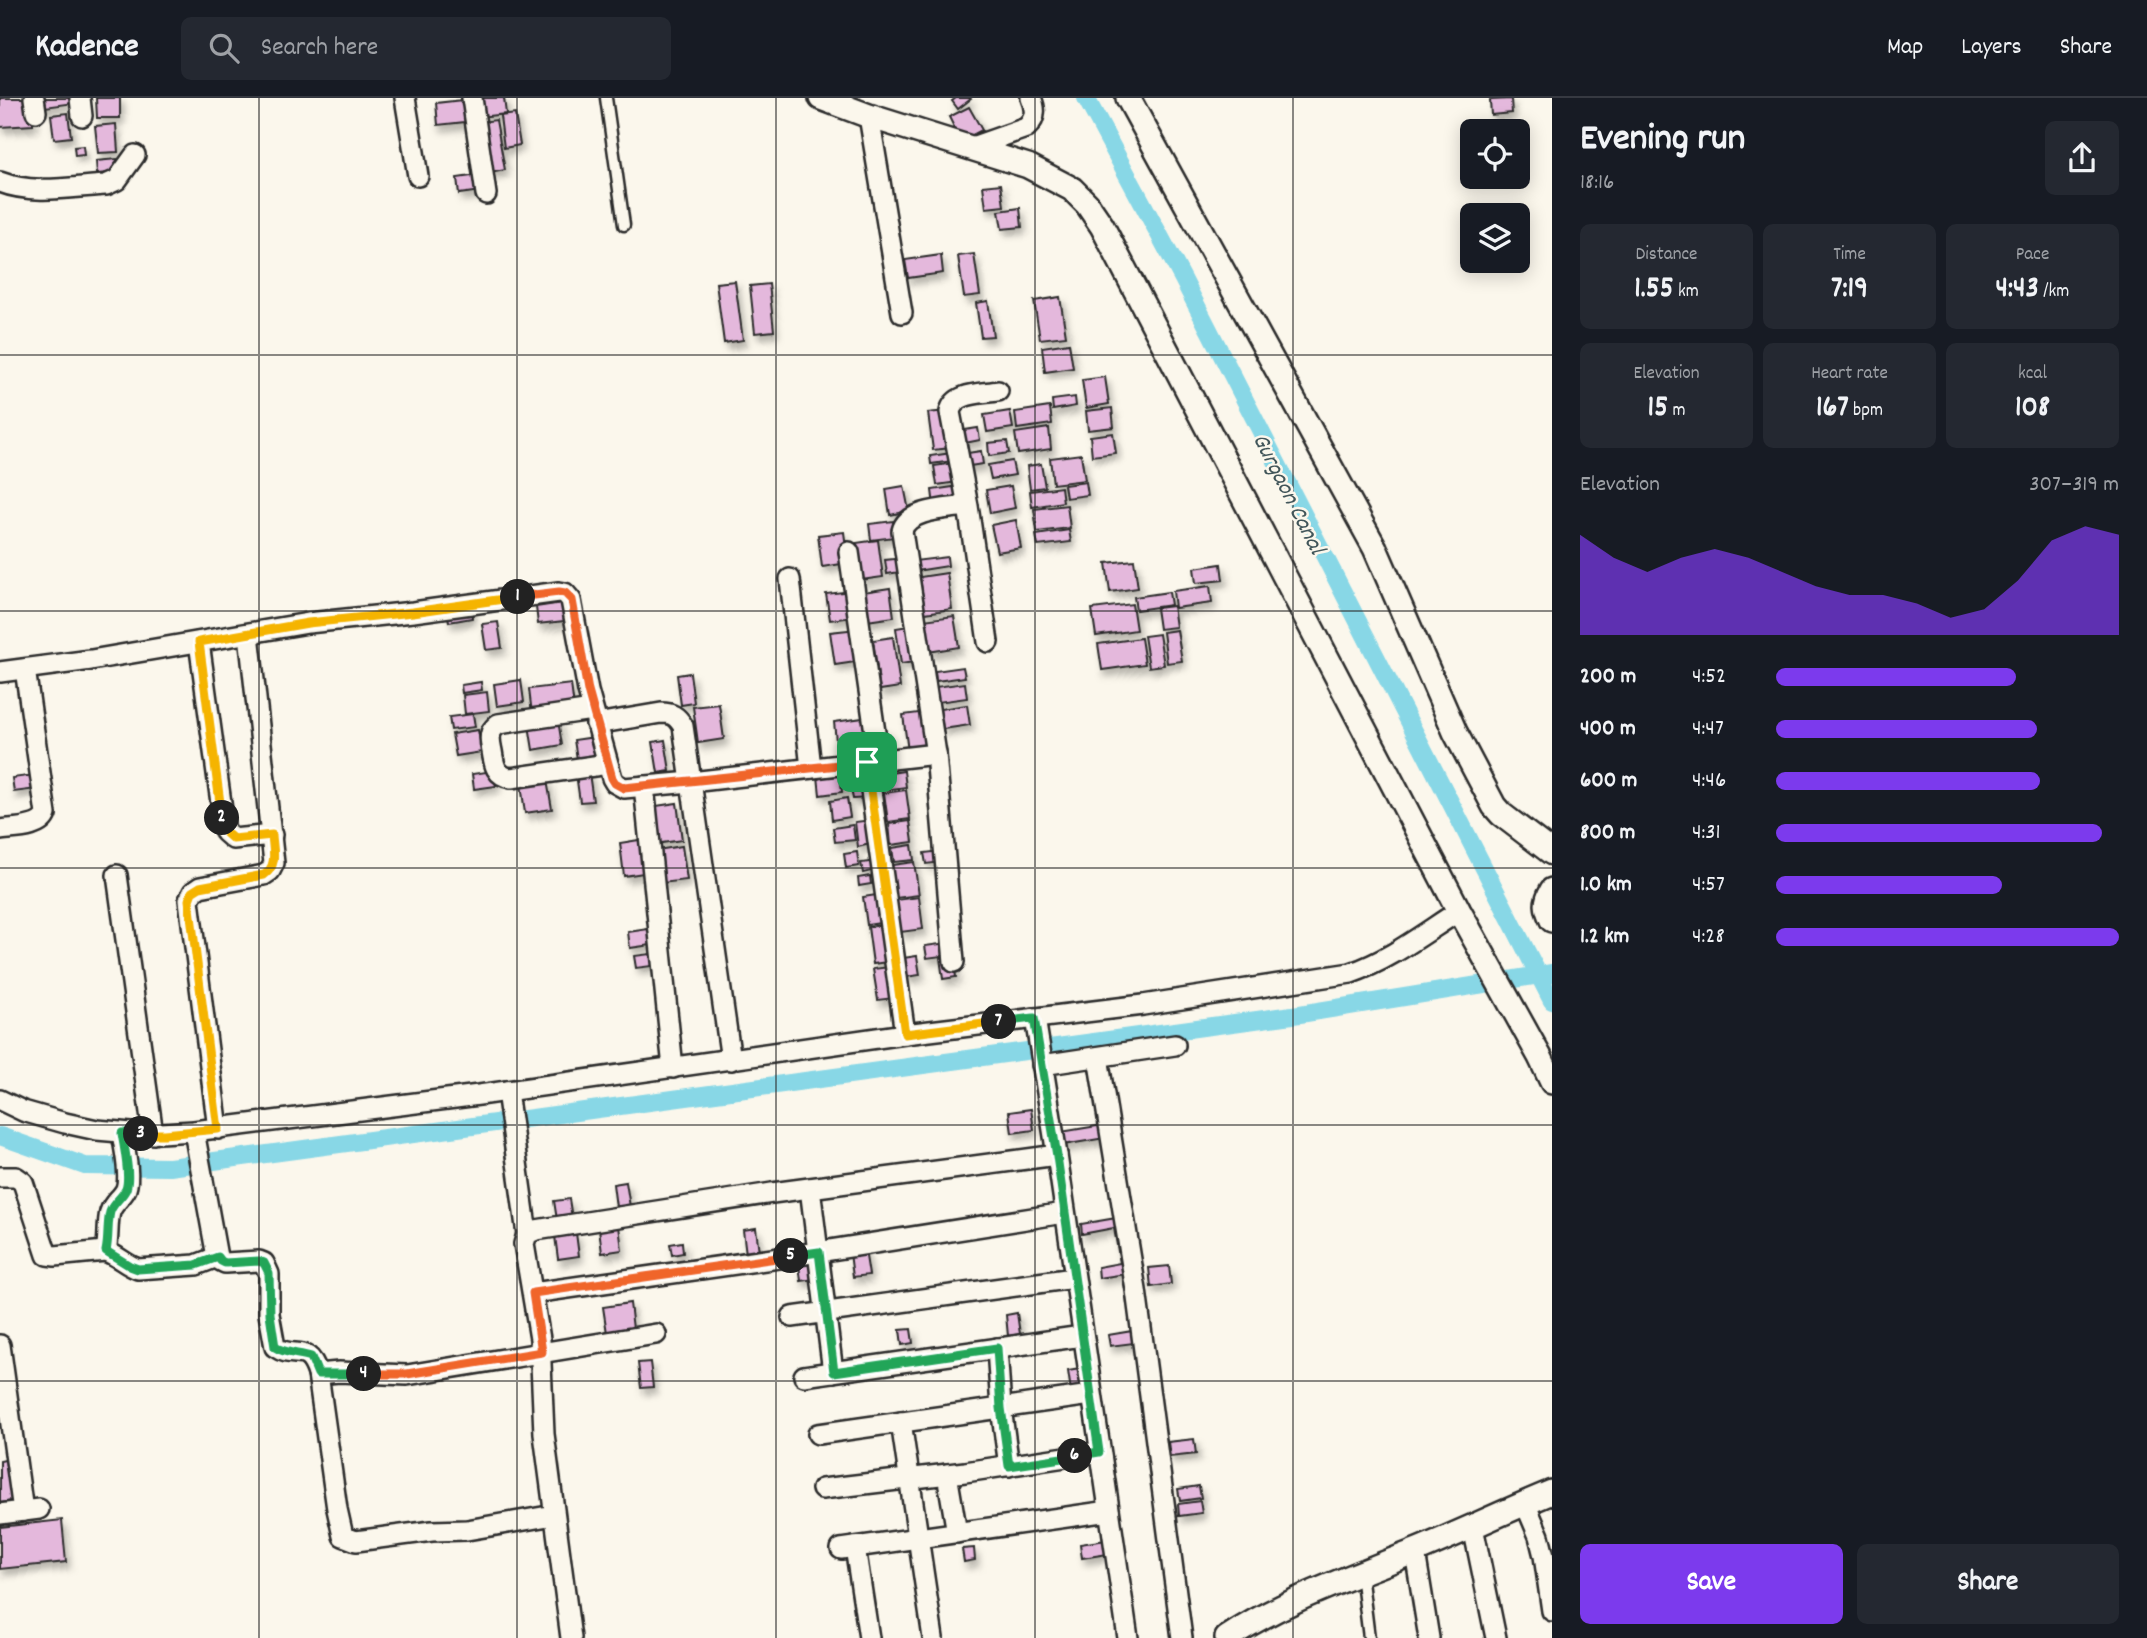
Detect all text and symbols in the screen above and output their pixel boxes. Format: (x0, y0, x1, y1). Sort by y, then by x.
search box (181, 17, 671, 80)
text: Kadence (35, 25, 139, 72)
icon: search (205, 29, 243, 67)
text: Search here (261, 30, 378, 67)
text: Map (1887, 31, 1923, 65)
text: Layers (1961, 31, 2022, 65)
text: Share (2060, 31, 2112, 65)
text: Evening run (1580, 113, 1745, 168)
map controls (1460, 119, 1530, 273)
button: locate (1460, 119, 1530, 189)
button: share (2045, 121, 2119, 195)
text: 18:16 (1580, 167, 1614, 200)
button: layers (1460, 203, 1530, 273)
text: Distance (1636, 242, 1697, 269)
text: Time (1833, 242, 1866, 269)
text: Pace (2016, 242, 2049, 269)
text: 1.55 (1634, 269, 1674, 312)
text: 7:19 (1831, 269, 1868, 312)
text: 4:43 (1996, 269, 2039, 312)
text: km (1674, 279, 1699, 306)
text: /km (2039, 279, 2069, 306)
text: Elevation (1633, 361, 1700, 388)
text: Heart rate (1811, 361, 1888, 388)
text: kcal (2018, 361, 2047, 388)
text: 15 (1648, 388, 1668, 431)
text: 167 (1816, 388, 1849, 431)
text: 108 (2015, 388, 2050, 431)
text: m (1668, 398, 1685, 425)
text: bpm (1849, 398, 1883, 425)
water label: Gurgaon Canal (1242, 428, 1333, 563)
text: Elevation (1580, 469, 1660, 502)
text: 307–319 m (2029, 469, 2119, 502)
pin: 1 (500, 580, 536, 614)
text: 1 (515, 583, 520, 610)
text: 200 m (1580, 661, 1636, 694)
text: 4:52 (1692, 661, 1726, 694)
text: 400 m (1580, 713, 1636, 746)
text: 4:47 (1692, 713, 1724, 746)
pin (837, 732, 897, 792)
icon: arrive (848, 743, 886, 781)
text: 600 m (1580, 765, 1637, 798)
text: 4:46 (1692, 765, 1726, 798)
pin: 2 (204, 800, 240, 836)
text: 2 (217, 804, 226, 831)
text: 800 m (1580, 817, 1635, 850)
text: 4:31 (1692, 817, 1721, 850)
text: 1.0 km (1580, 869, 1632, 902)
text: 4:57 (1692, 869, 1725, 902)
text: 1.2 km (1580, 921, 1629, 954)
text: 4:28 (1692, 921, 1725, 954)
pin: 7 (982, 1004, 1016, 1040)
text: 7 (995, 1008, 1002, 1035)
pin: 3 (124, 1116, 158, 1152)
text: 3 (136, 1120, 145, 1147)
pin: 5 (774, 1238, 808, 1274)
text: 5 (786, 1242, 795, 1269)
pin: 4 (346, 1356, 382, 1392)
text: 4 (360, 1360, 367, 1387)
pin: 6 (1058, 1438, 1092, 1474)
text: 6 (1070, 1442, 1079, 1469)
button: Save (1580, 1544, 1843, 1624)
button: Share (1857, 1544, 2119, 1624)

